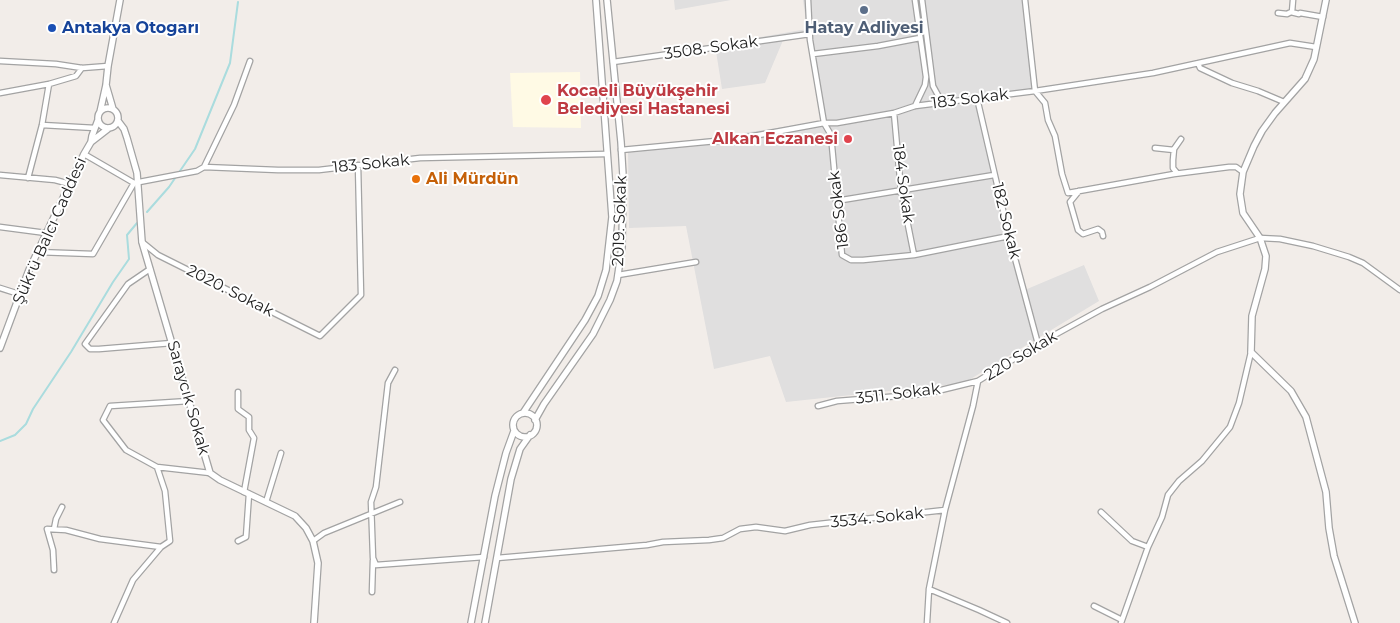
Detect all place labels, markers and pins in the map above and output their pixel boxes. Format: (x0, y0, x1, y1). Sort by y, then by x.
marker: Hatay Adliyesi (858, 4, 870, 16)
place label: Antakya Otogarı (62, 18, 199, 38)
place label: Hatay Adliyesi (805, 18, 923, 38)
marker: Antakya Otogarı (46, 22, 58, 34)
place label: Kocaeli Büyükşehir Belediyesi Hastanesi (557, 81, 730, 119)
marker: Kocaeli Büyükşehir Belediyesi Hastanesi (539, 93, 553, 107)
place label: Alkan Eczanesi (712, 129, 838, 149)
marker: Alkan Eczanesi (842, 133, 854, 145)
place label: Ali Mürdün (426, 169, 519, 189)
marker: Ali Mürdün (410, 173, 422, 185)

